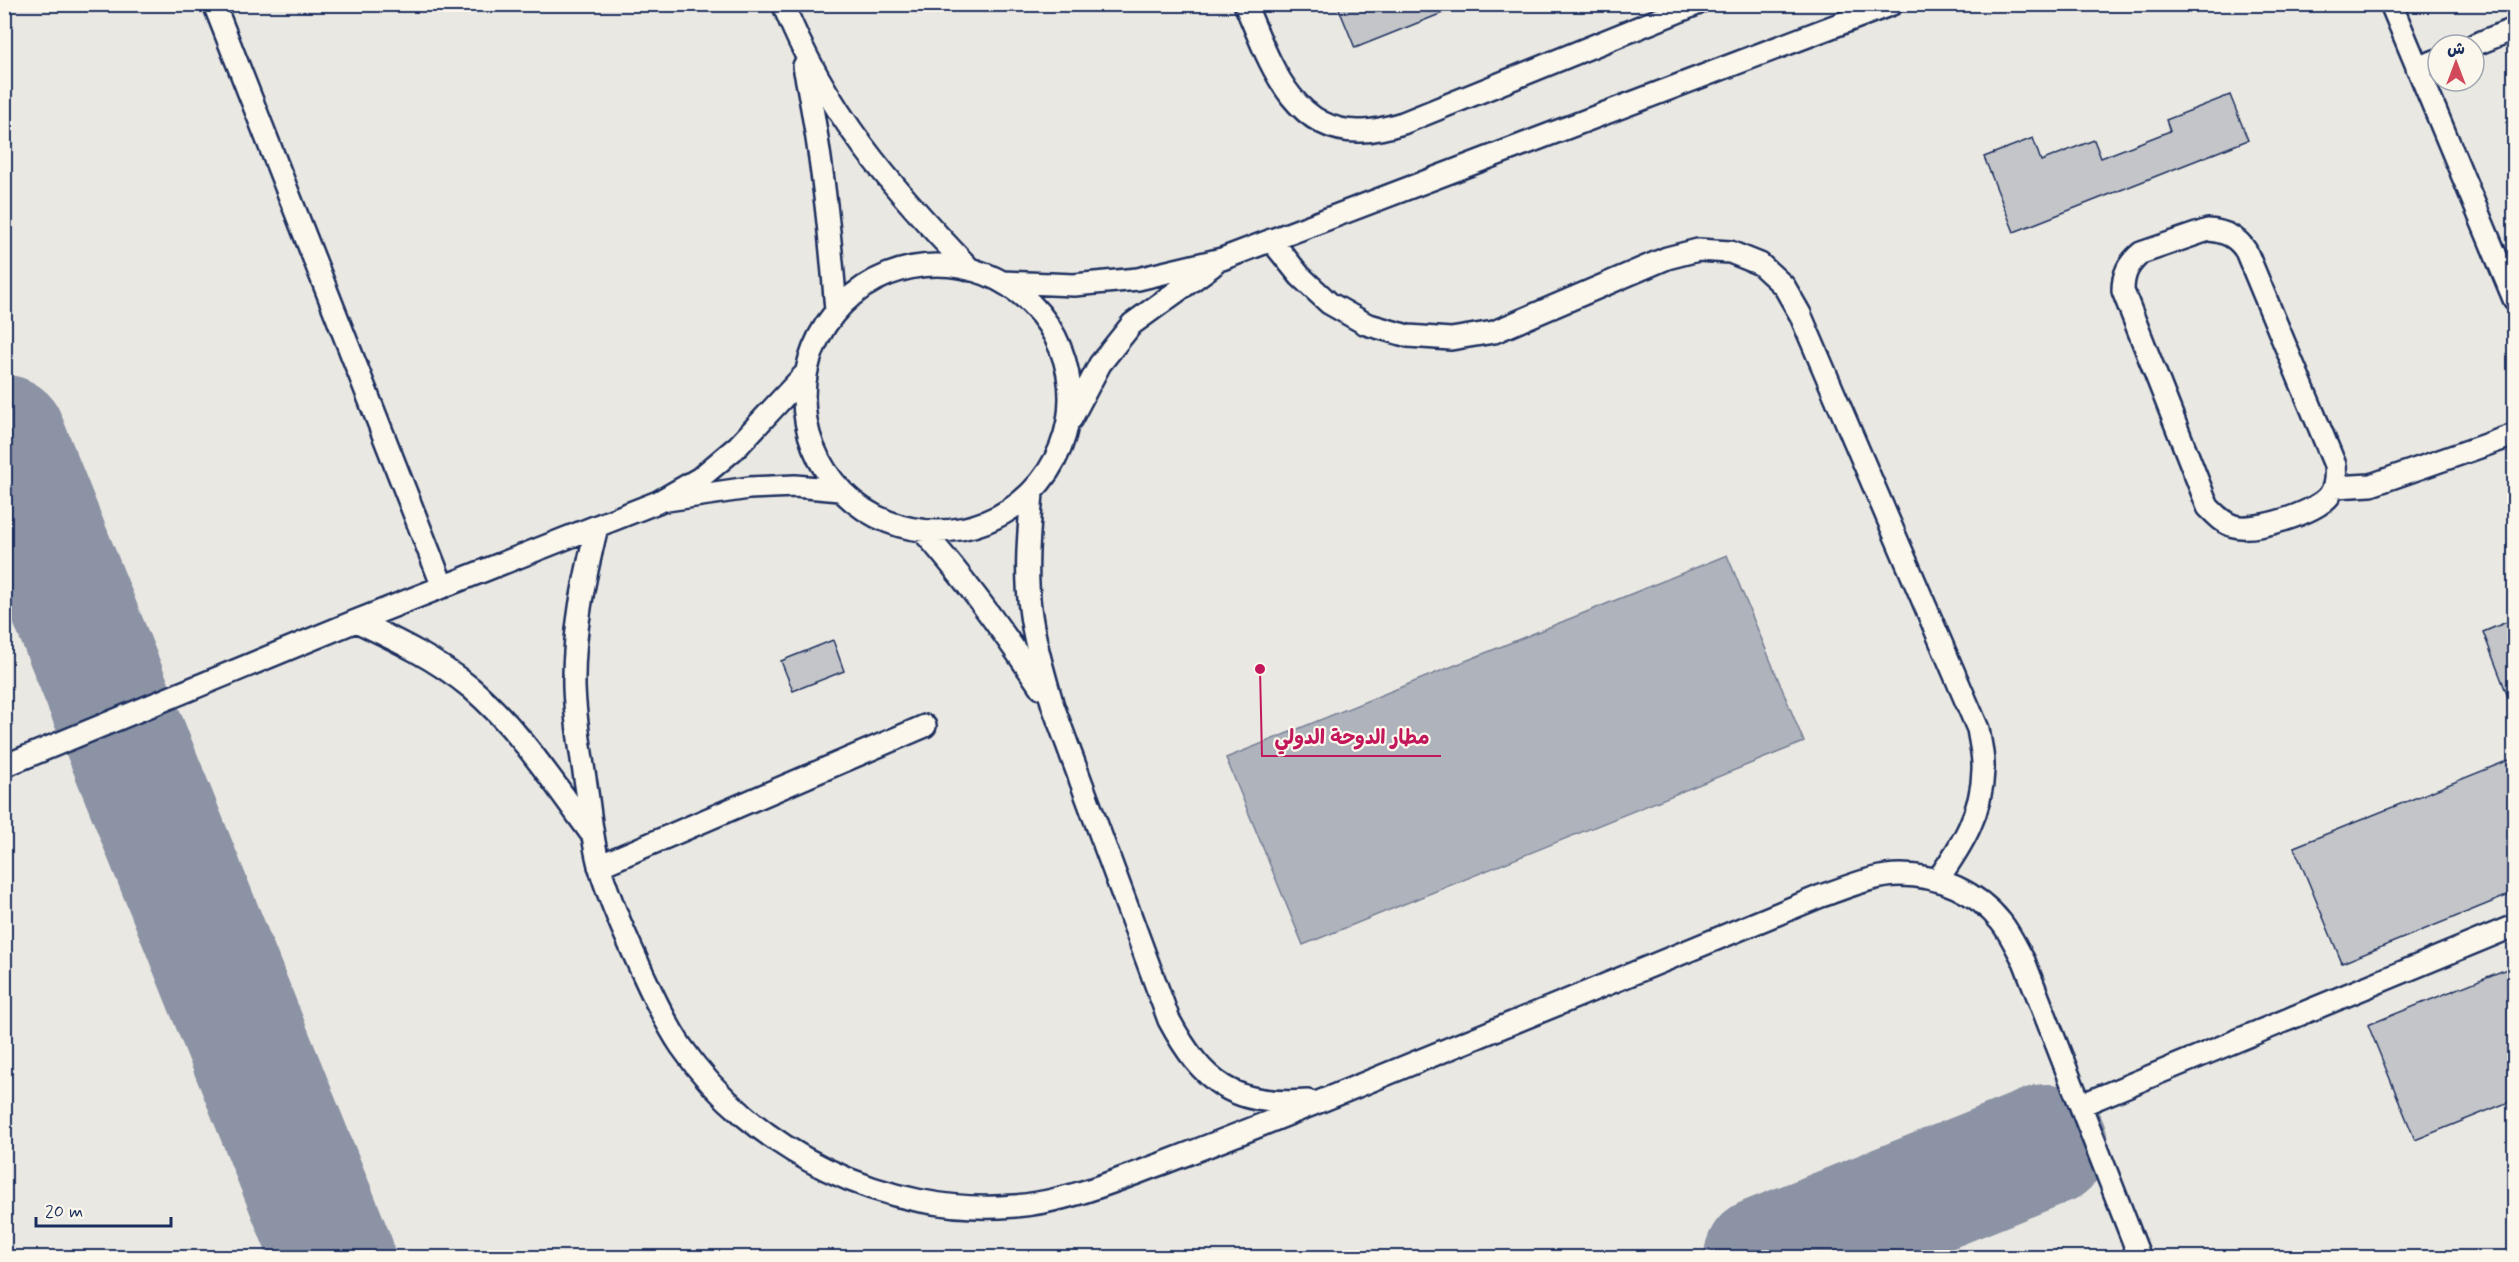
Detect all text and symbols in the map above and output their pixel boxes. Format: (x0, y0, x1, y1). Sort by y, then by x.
north arrow (2426, 33, 2486, 93)
text: ش (2447, 39, 2465, 60)
callout: مطار الدوحة الدولي (1262, 718, 1441, 756)
text: مطار الدوحة الدولي (1274, 725, 1430, 755)
scale bar (36, 1190, 171, 1228)
text: 20 m (45, 1200, 83, 1224)

